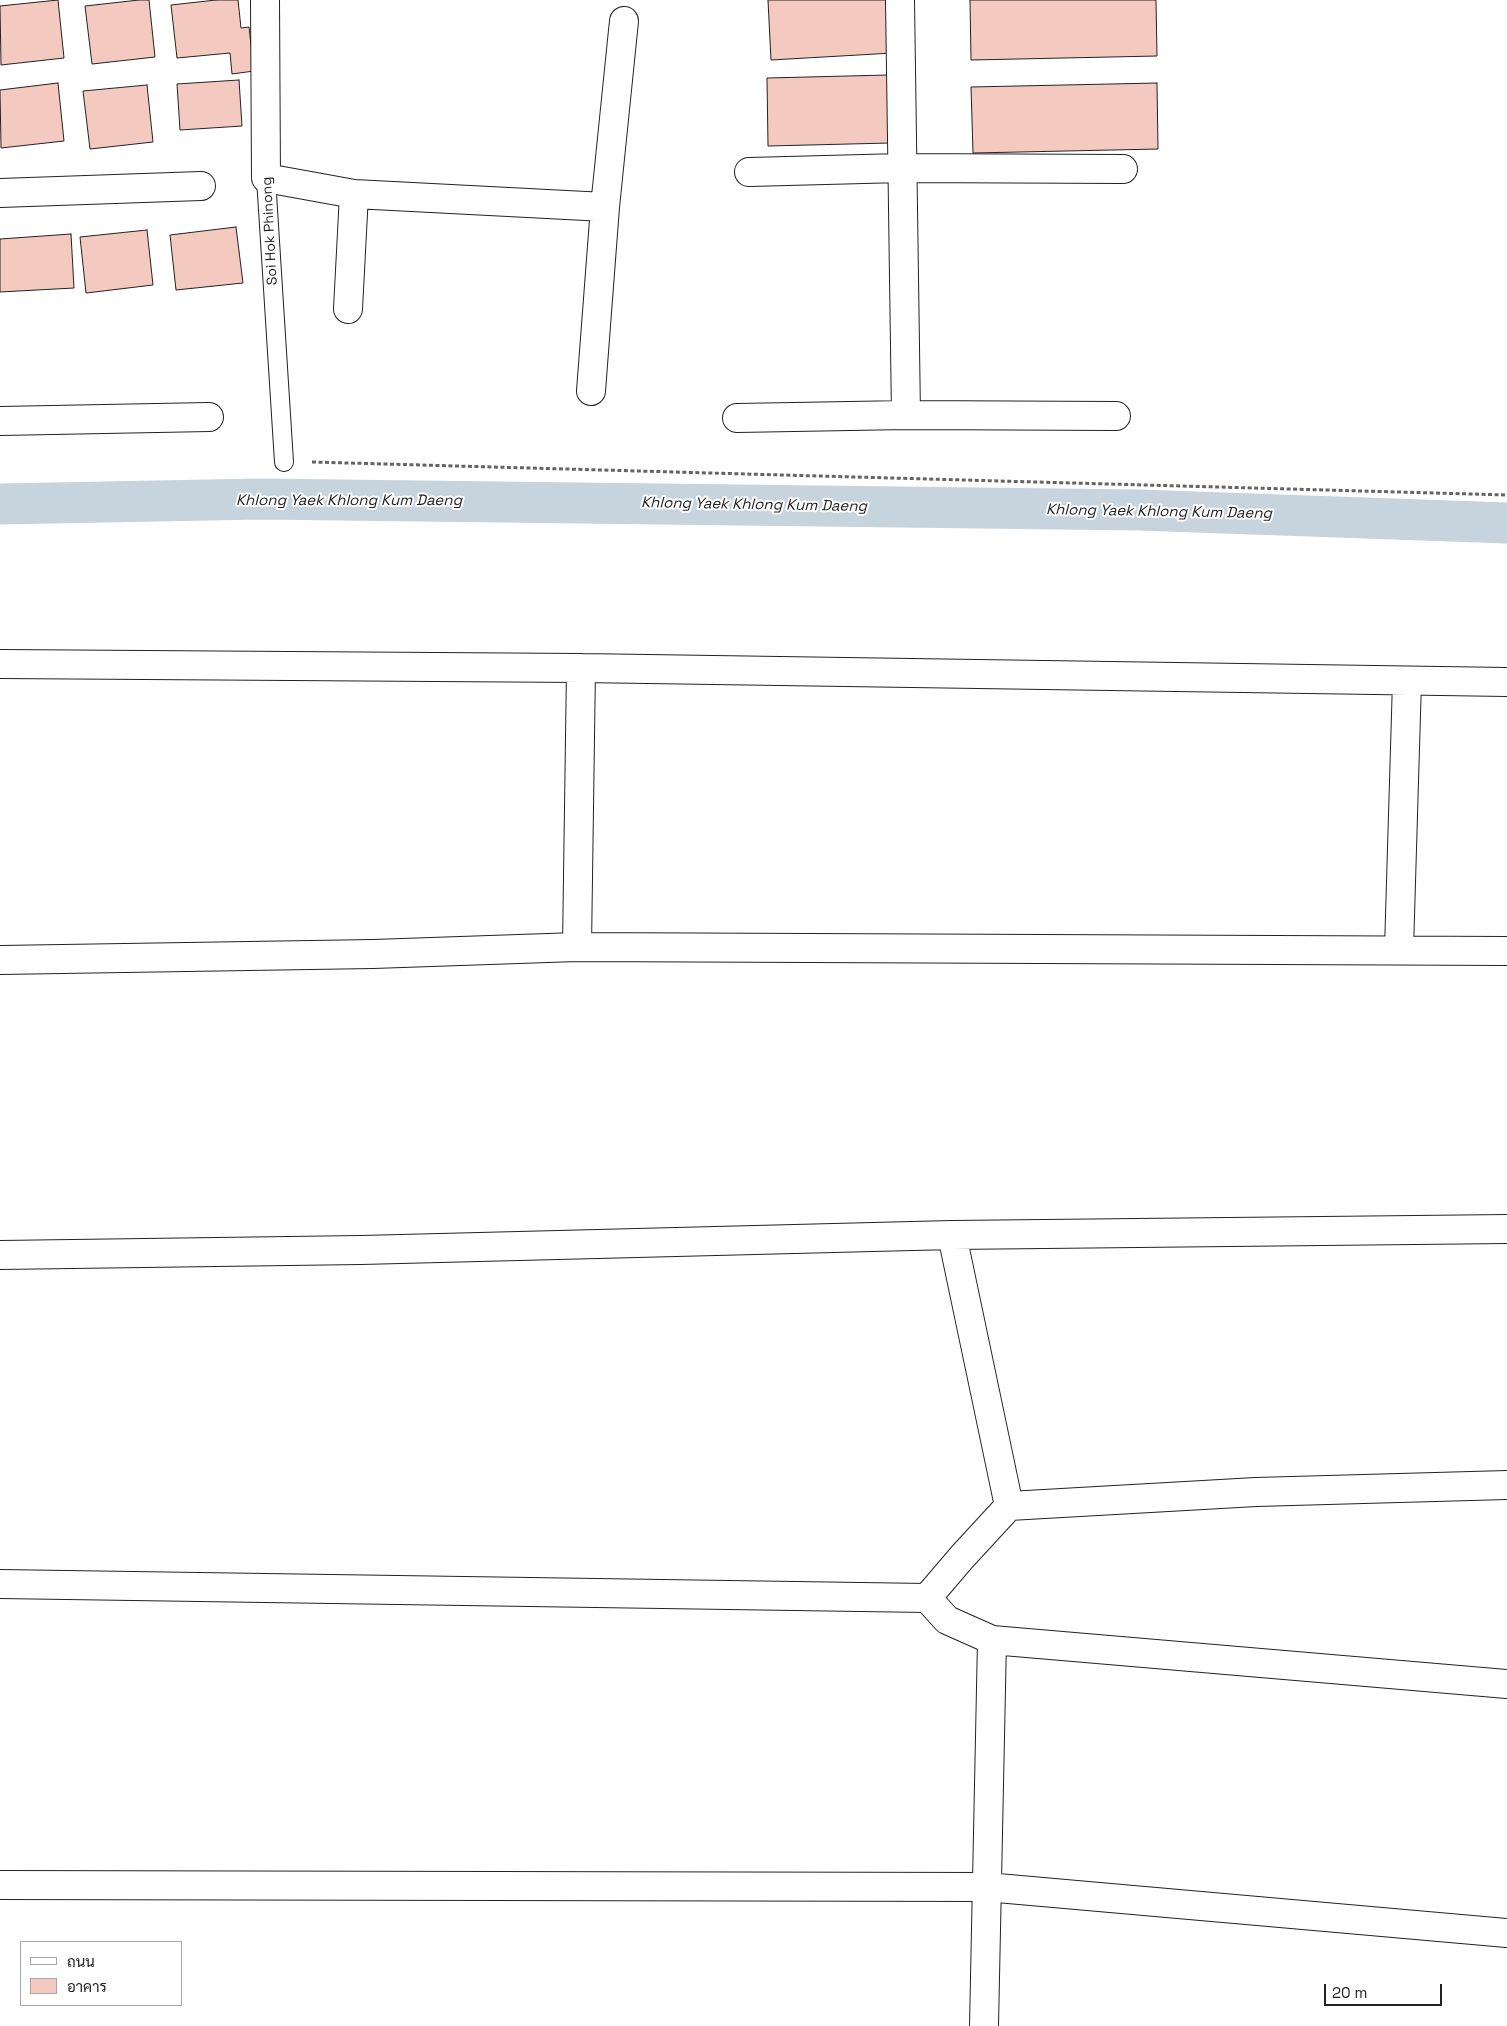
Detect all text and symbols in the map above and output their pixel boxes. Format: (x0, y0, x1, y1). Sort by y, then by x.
street label: Soi Hok Phinong (259, 176, 281, 286)
water label: Khlong Yaek Khlong Kum Daeng (236, 492, 462, 510)
water label: Khlong Yaek Khlong Kum Daeng (641, 494, 867, 516)
water label: Khlong Yaek Khlong Kum Daeng (1046, 501, 1272, 523)
legend (20, 1941, 182, 2006)
text: ถนน (67, 1952, 95, 1971)
scale bar (1327, 1974, 1444, 2006)
text: อาคาร (67, 1977, 107, 1996)
text: 20 m (1332, 1983, 1367, 2002)

